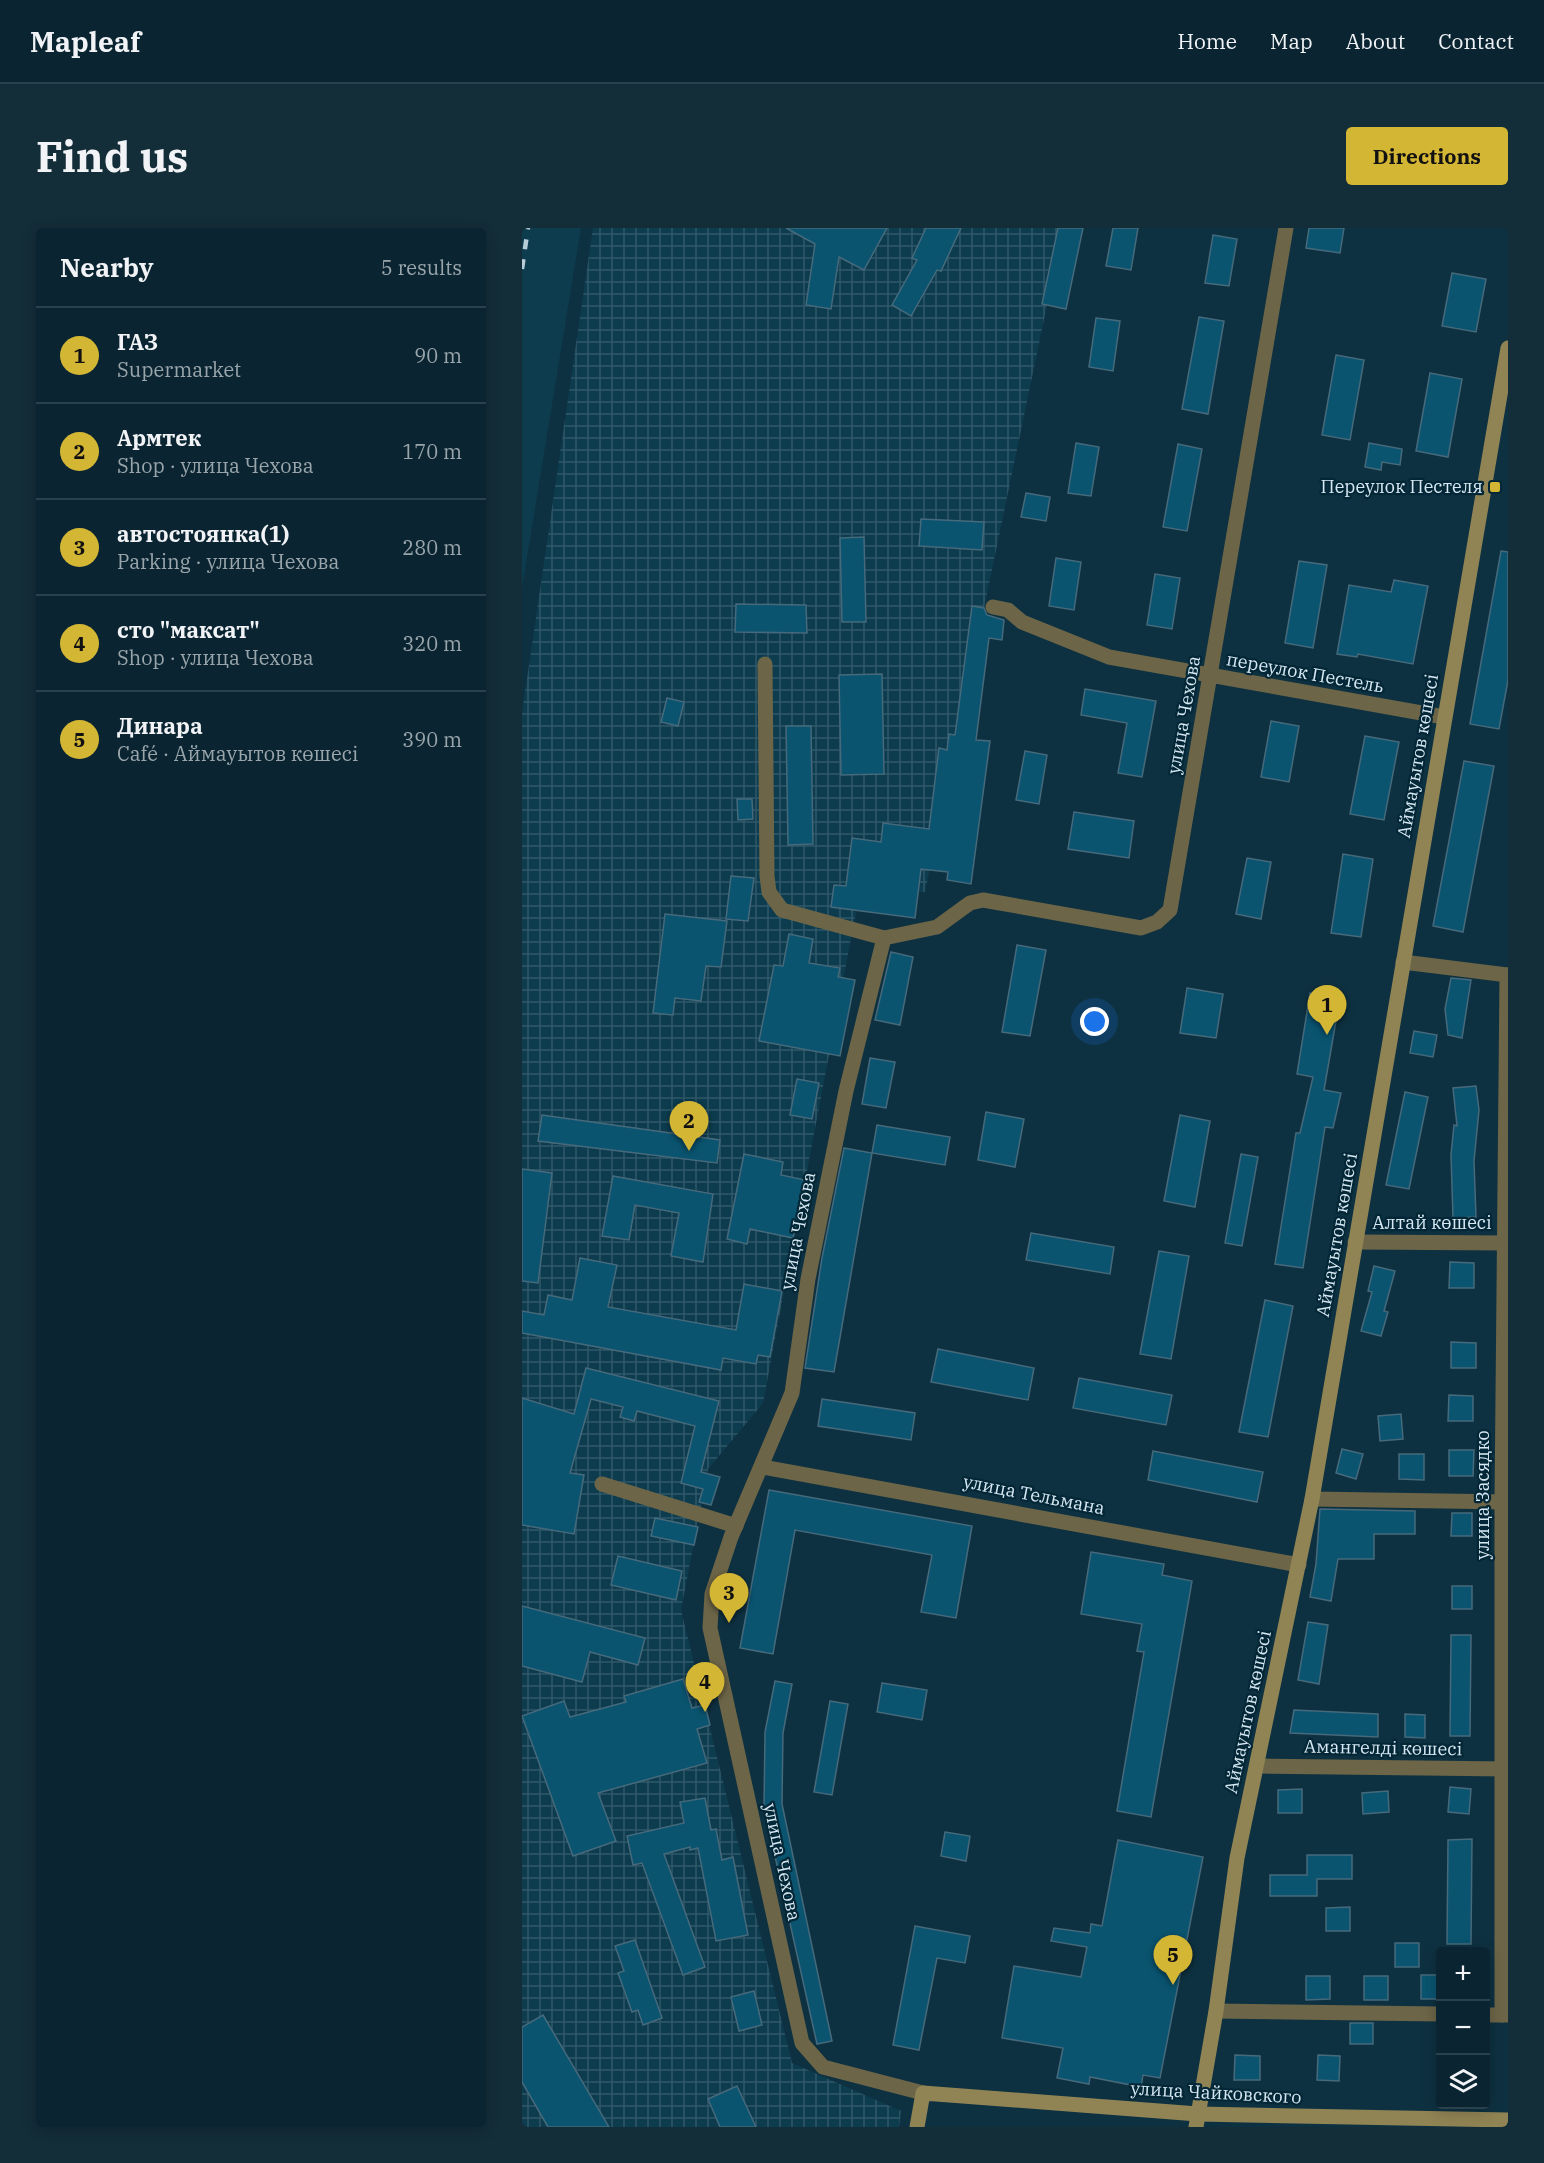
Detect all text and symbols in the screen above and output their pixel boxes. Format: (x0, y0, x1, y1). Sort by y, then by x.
text: Mapleaf (30, 23, 141, 60)
text: Home (1177, 27, 1237, 55)
text: Map (1270, 27, 1313, 55)
text: About (1346, 27, 1405, 55)
text: Contact (1438, 27, 1514, 55)
button: Directions (1346, 127, 1508, 185)
text: Find us (36, 129, 188, 184)
text: Nearby (60, 250, 154, 284)
text: 5 results (381, 254, 462, 281)
text: ГАЗ (117, 327, 158, 356)
text: 1 (74, 342, 86, 369)
text: 90 m (414, 342, 462, 369)
text: Supermarket (117, 356, 241, 383)
text: Армтек (117, 423, 201, 452)
text: 2 (74, 438, 86, 465)
text: 170 m (402, 438, 462, 465)
text: Shop · улица Чехова (117, 452, 314, 479)
place label: Переулок Пестеля (1320, 475, 1483, 498)
marker: Переулок Пестеля (1488, 480, 1502, 494)
text: автостоянка(1) (117, 519, 289, 548)
text: 3 (74, 534, 86, 561)
text: 280 m (402, 534, 462, 561)
text: Parking · улица Чехова (117, 548, 339, 575)
text: сто "максат" (117, 615, 260, 644)
text: 4 (74, 630, 86, 657)
text: 320 m (402, 630, 462, 657)
text: Shop · улица Чехова (117, 644, 314, 671)
street label: переулок Пестель (1225, 647, 1386, 698)
street label: улица Чехова (1162, 654, 1205, 776)
street label: Аймауытов көшесі (1392, 672, 1443, 840)
text: Динара (117, 711, 203, 740)
text: 5 (74, 726, 86, 753)
text: 390 m (402, 726, 462, 753)
text: Café · Аймауытов көшесі (117, 740, 358, 767)
pin: 1 (1308, 986, 1346, 1035)
your location (1080, 1007, 1109, 1036)
pin: 2 (670, 1102, 708, 1151)
street label: Аймауытов көшесі (1311, 1151, 1362, 1319)
street label: улица Чехова (775, 1170, 820, 1292)
street label: Алтай көшесі (1372, 1211, 1492, 1234)
street label: улица Засядко (1471, 1430, 1494, 1560)
street label: улица Тельмана (961, 1470, 1107, 1520)
pin: 3 (710, 1574, 748, 1623)
street label: Аймауытов көшесі (1219, 1628, 1276, 1795)
pin: 4 (686, 1662, 724, 1712)
street label: Амангелді көшесі (1304, 1735, 1463, 1760)
street label: улица Чехова (759, 1801, 806, 1923)
pin: 5 (1154, 1936, 1192, 1985)
map controls (1436, 1947, 1490, 2109)
button: + (1436, 1947, 1490, 2001)
button: − (1436, 2001, 1490, 2055)
button: layers (1436, 2055, 1490, 2109)
street label: улица Чайковского (1130, 2077, 1302, 2108)

